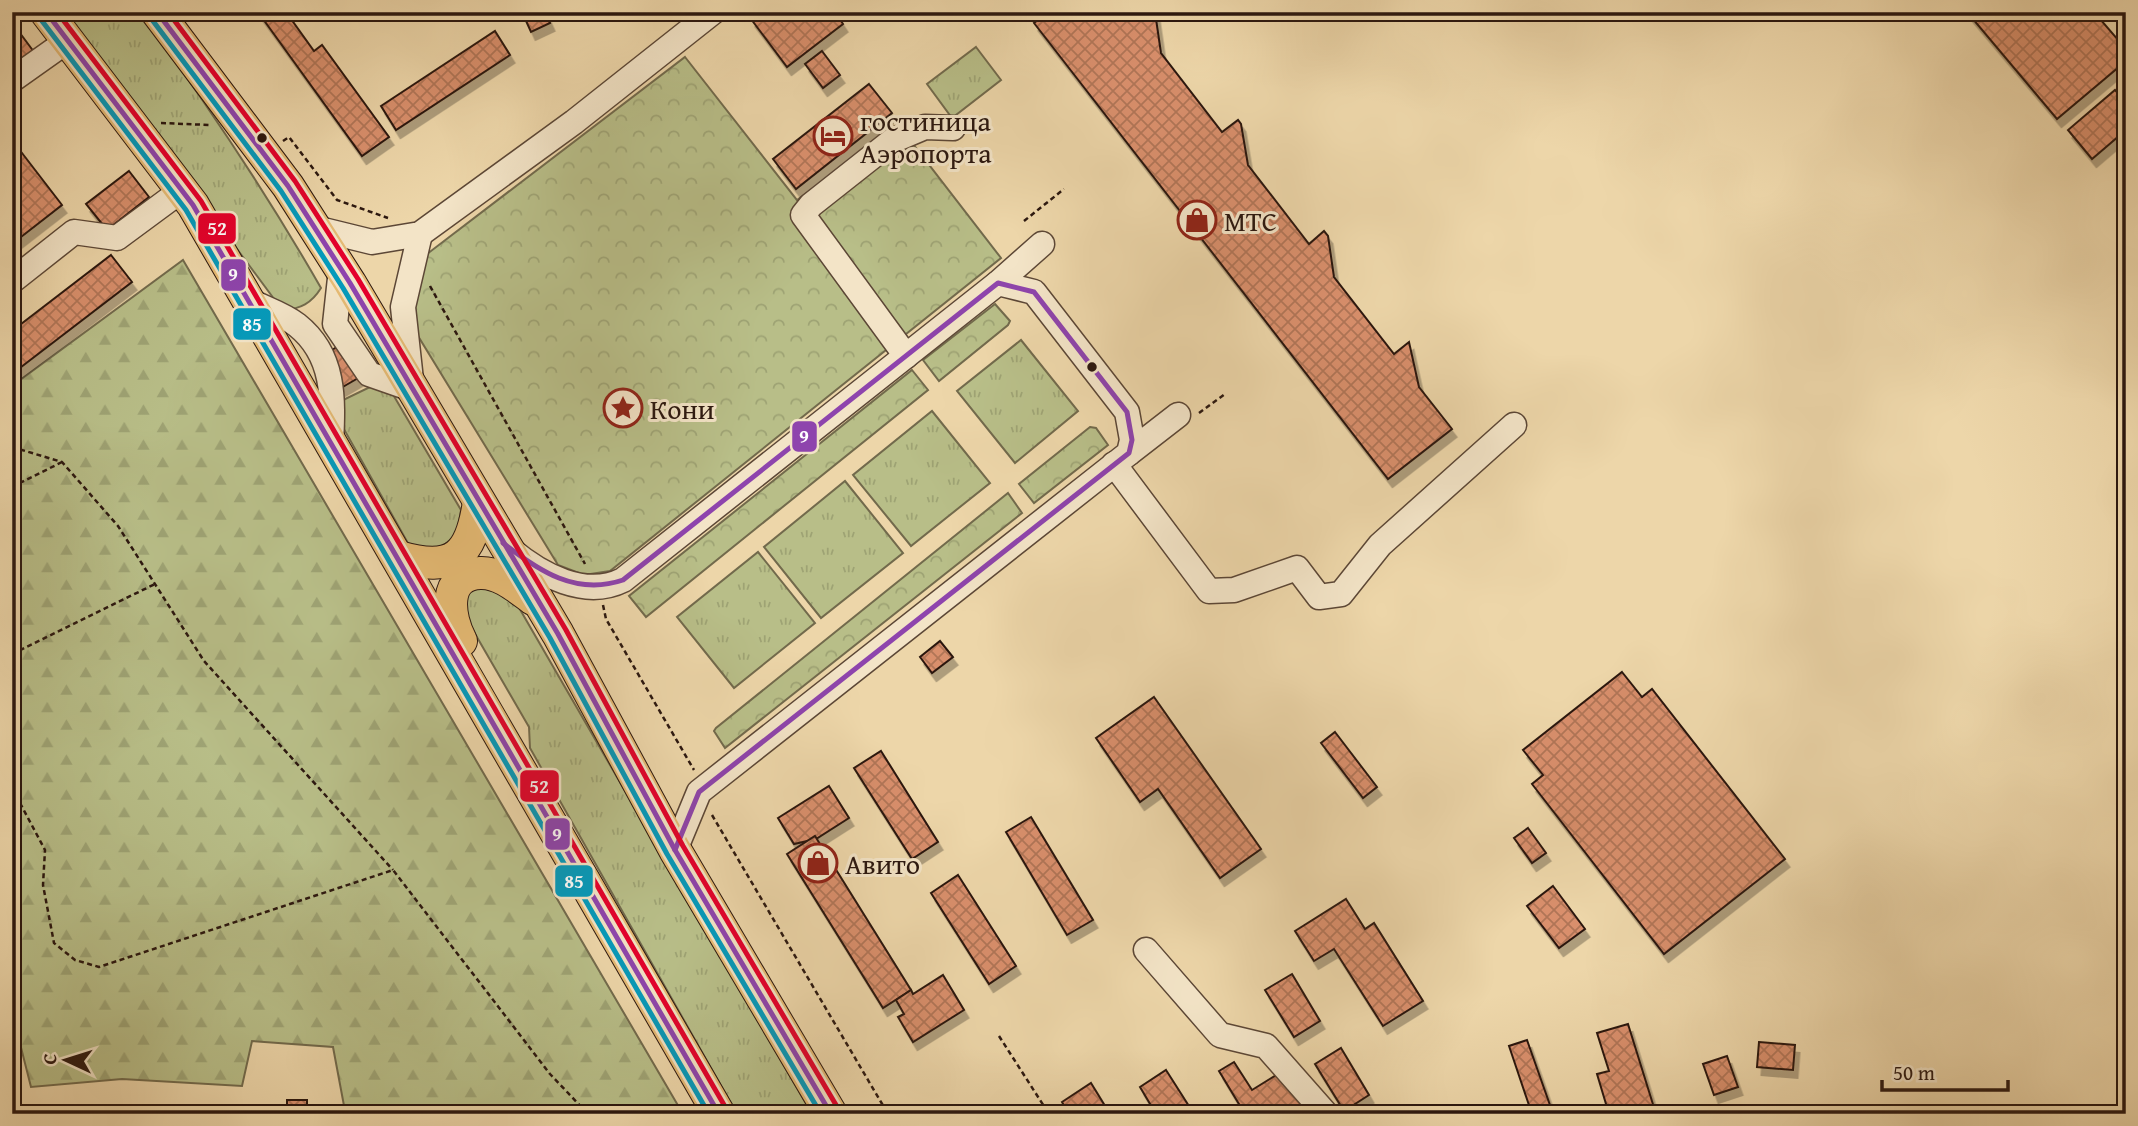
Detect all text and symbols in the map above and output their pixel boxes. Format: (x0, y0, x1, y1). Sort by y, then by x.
place label: гостиница Аэропорта (860, 100, 992, 173)
hotel icon: гостиница Аэропорта (812, 115, 854, 157)
unlabelled marker (255, 131, 269, 145)
shop icon: МТС (1176, 199, 1218, 241)
place label: МТС (1224, 200, 1277, 241)
line badge: 52 (197, 212, 237, 245)
text: 52 (207, 214, 227, 242)
line badge: 9 (220, 258, 247, 292)
text: 9 (228, 260, 238, 288)
line badge: 85 (232, 307, 272, 341)
text: 85 (242, 310, 262, 338)
unlabelled marker (1085, 360, 1099, 374)
place icon: Кони (602, 387, 644, 429)
place label: Кони (650, 388, 714, 429)
line badge: 9 (791, 420, 818, 453)
text: 9 (799, 422, 809, 450)
line badge: 52 (519, 769, 560, 803)
text: 52 (529, 772, 549, 800)
line badge: 9 (544, 817, 571, 851)
text: 9 (552, 820, 562, 848)
shop icon: Авито (797, 842, 839, 884)
place label: Авито (845, 843, 920, 884)
line badge: 85 (554, 864, 594, 898)
text: 85 (564, 867, 584, 895)
north arrow (32, 1024, 102, 1094)
scale bar (1882, 1049, 2008, 1093)
text: С (35, 1052, 63, 1065)
text: 50 m (1893, 1057, 1935, 1088)

